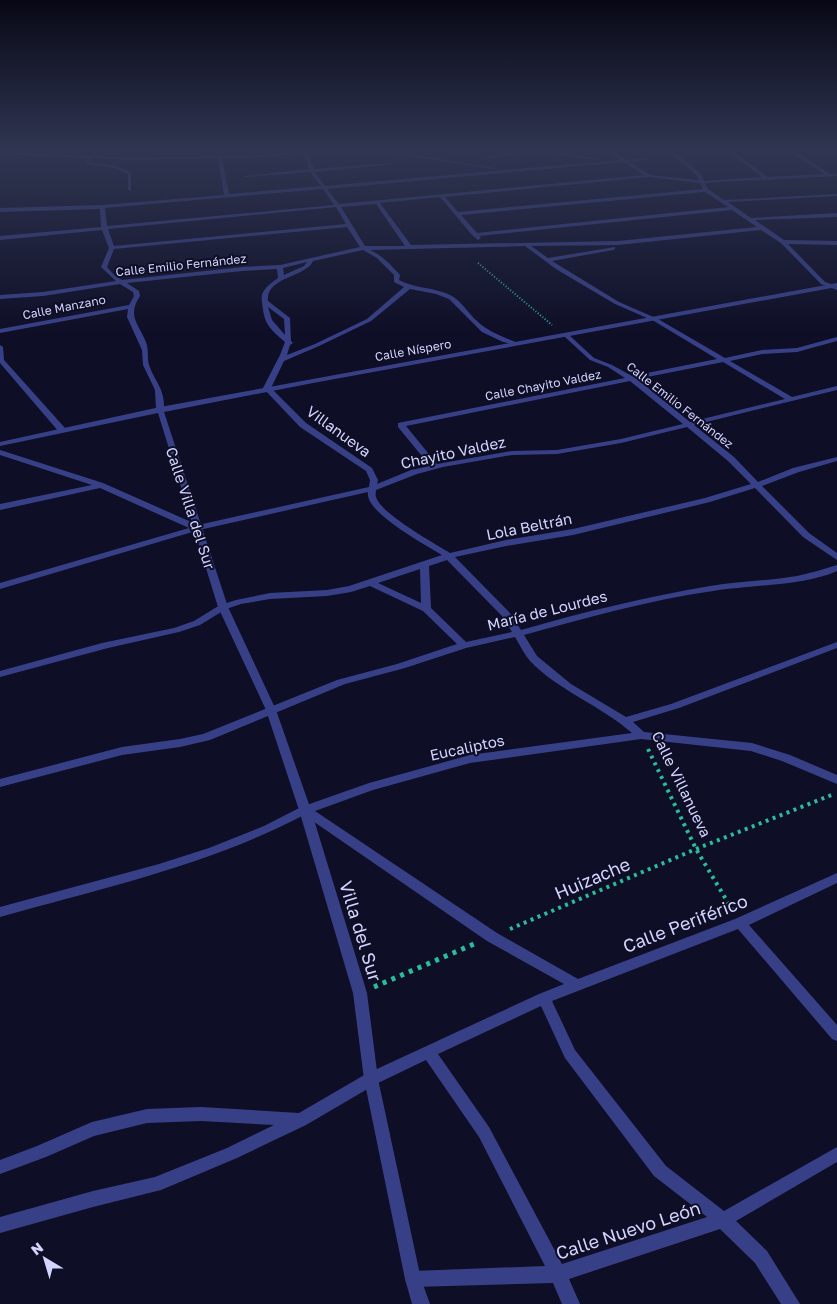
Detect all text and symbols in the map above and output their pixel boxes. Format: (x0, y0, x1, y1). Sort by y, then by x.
street label: Calle Emilio Fernández (115, 251, 247, 279)
street label: Calle Manzano (21, 292, 107, 322)
street label: Calle Níspero (374, 336, 452, 364)
street label: Calle Emilio Fernández (624, 359, 736, 451)
street label: Calle Chayito Valdez (484, 366, 602, 404)
street label: Villanueva (303, 402, 375, 460)
street label: Chayito Valdez (399, 432, 507, 472)
street label: Calle Villa del Sur (163, 445, 219, 572)
street label: Lola Beltrán (485, 509, 573, 543)
street label: María de Lourdes (485, 586, 609, 634)
street label: Calle Villanueva (649, 728, 715, 840)
street label: Eucaliptos (428, 730, 506, 764)
street label: Huizache (551, 852, 633, 904)
street label: Villa del Sur (335, 878, 387, 984)
street label: Calle Periférico (619, 889, 751, 957)
street label: Calle Nuevo León (553, 1196, 703, 1264)
north arrow (20, 1234, 70, 1284)
text: N (27, 1238, 46, 1258)

